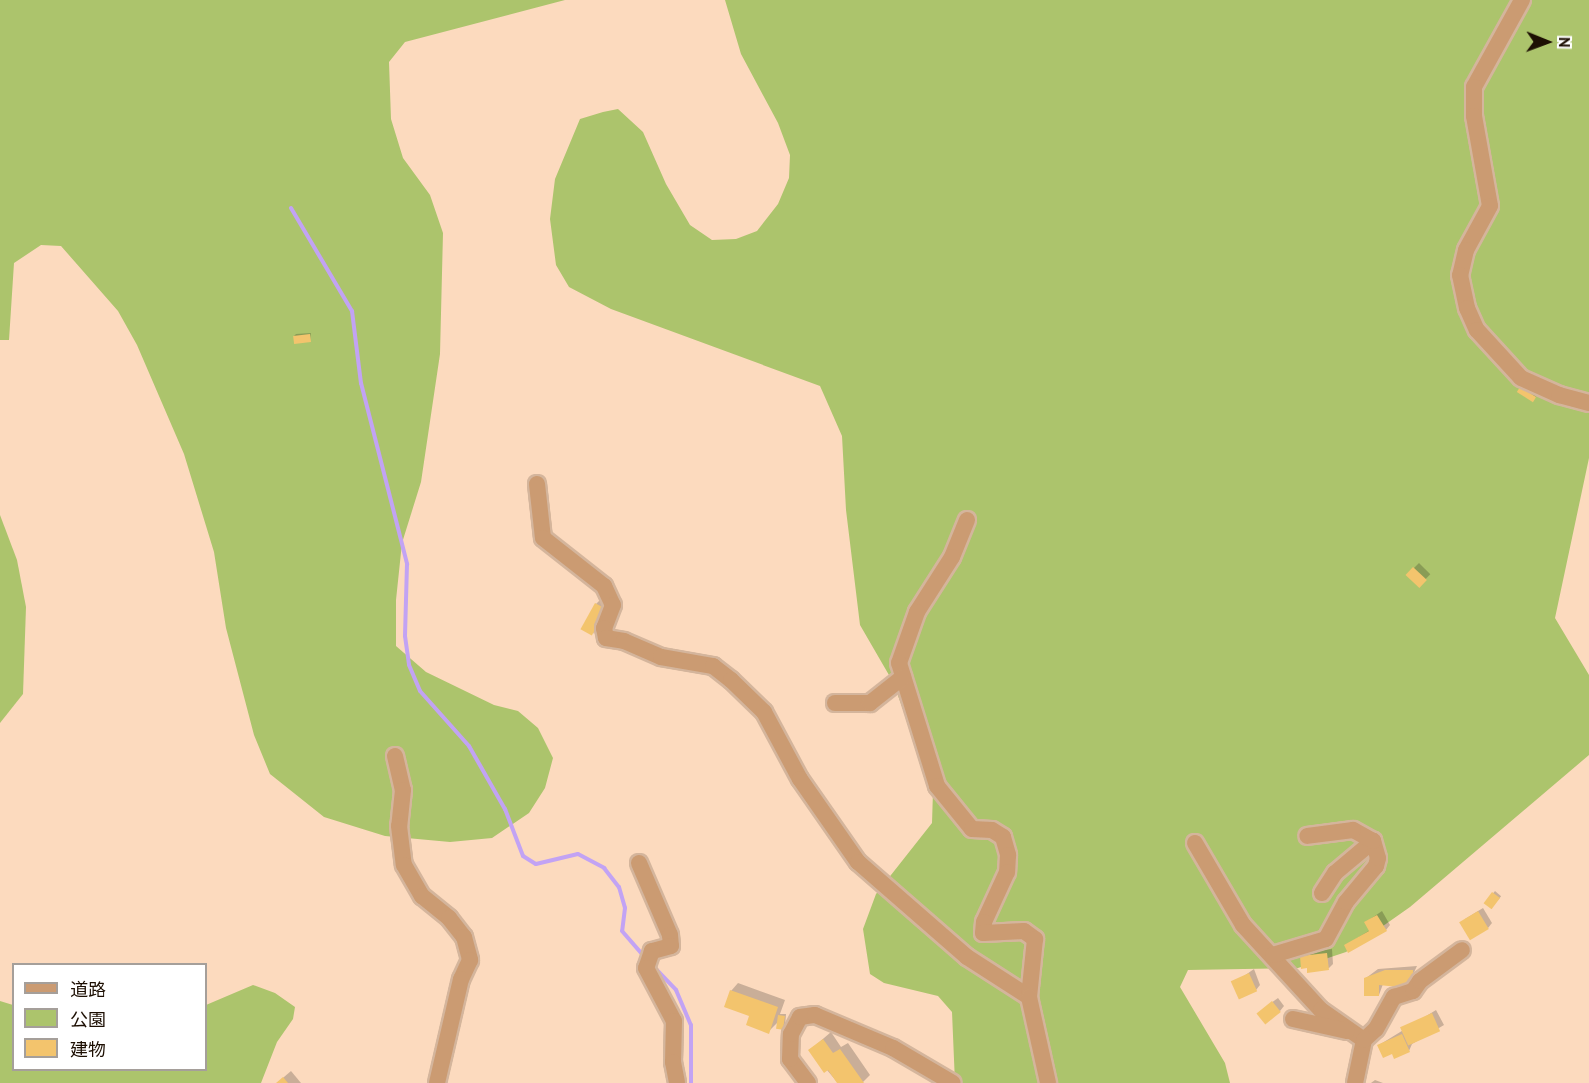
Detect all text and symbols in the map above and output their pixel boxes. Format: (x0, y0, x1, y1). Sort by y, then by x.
north arrow (1517, 12, 1577, 72)
text: N (1555, 37, 1575, 48)
legend (12, 963, 207, 1071)
text: 道路 (70, 978, 106, 1001)
text: 公園 (70, 1008, 106, 1031)
text: 建物 (70, 1038, 106, 1061)

